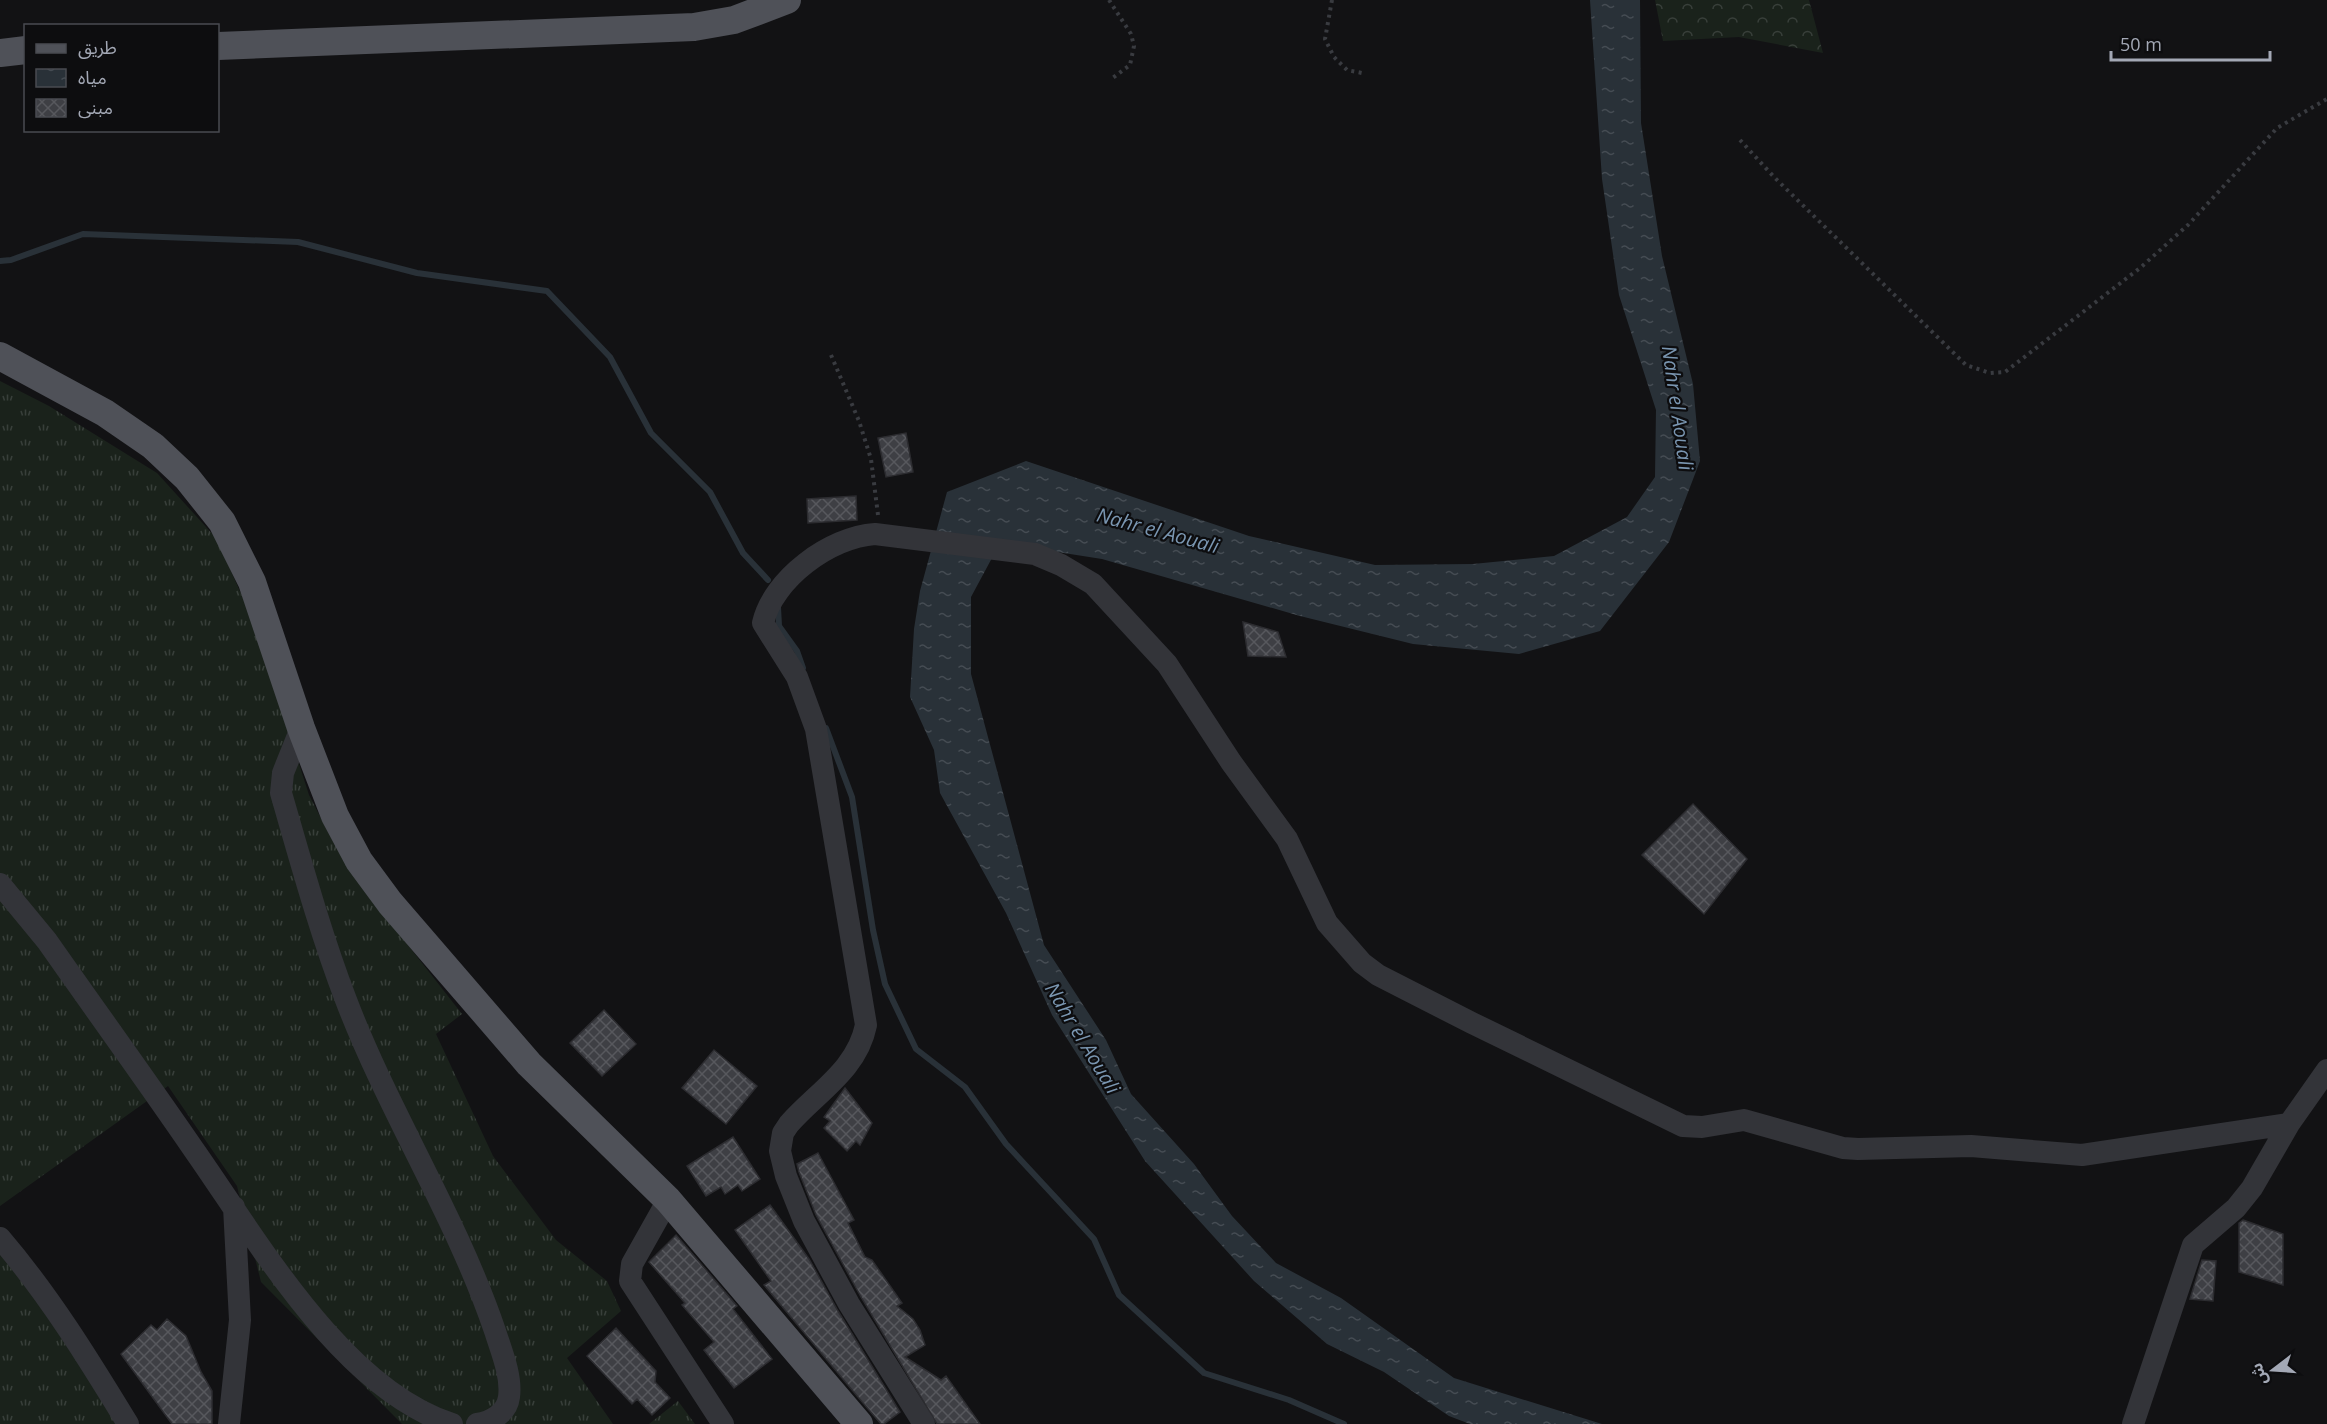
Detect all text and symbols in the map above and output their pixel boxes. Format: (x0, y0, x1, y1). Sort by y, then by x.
legend (24, 24, 219, 132)
scale bar (2111, 24, 2270, 62)
text: 50 m (2120, 32, 2162, 56)
text: طريق (78, 35, 117, 59)
text: مياه (78, 65, 107, 89)
text: مبنى (78, 95, 113, 119)
water label: Nahr el Aouali (1656, 344, 1700, 473)
water label: Nahr el Aouali (1094, 501, 1223, 560)
water label: Nahr el Aouali (1039, 977, 1127, 1100)
north arrow (2243, 1340, 2303, 1400)
text: ش (2245, 1361, 2272, 1388)

